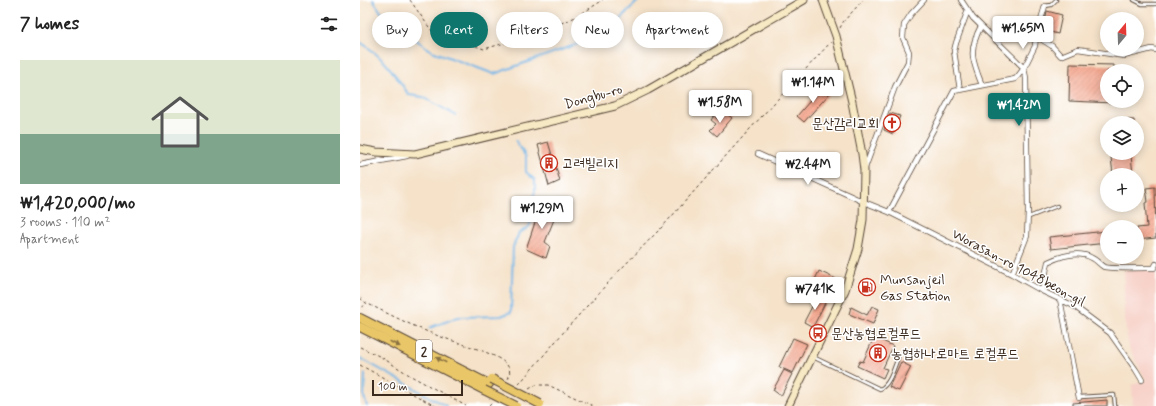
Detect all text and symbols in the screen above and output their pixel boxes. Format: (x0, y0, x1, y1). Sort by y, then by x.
chip: Buy (372, 12, 422, 48)
chip: Rent (430, 12, 488, 48)
chip: Filters (496, 12, 563, 48)
chip: New (571, 12, 624, 48)
chip: Apartment (632, 12, 723, 48)
north arrow (1100, 12, 1144, 56)
map controls (1100, 12, 1144, 264)
text: 7 homes (20, 13, 79, 35)
icon: filters (318, 13, 340, 35)
pin: ₩1.65M (990, 16, 1056, 50)
text: ₩1.65M (1001, 20, 1045, 37)
button: locate (1100, 64, 1144, 108)
pin: ₩1.14M (780, 70, 846, 104)
text: ₩1.14M (791, 74, 835, 91)
street label: Dongbu-ro (562, 80, 625, 115)
icon: home (144, 86, 216, 158)
pin: ₩1.58M (687, 90, 753, 124)
pin: ₩1.42M (986, 93, 1052, 127)
text: ₩1.58M (698, 94, 742, 111)
text: ₩1.42M (997, 97, 1041, 114)
church icon: 문산감리교회 (882, 113, 902, 133)
place label: 문산감리교회 (811, 115, 879, 133)
button: layers (1100, 116, 1144, 160)
pin: ₩2.44M (775, 152, 841, 186)
building icon: 고려빌리지 (539, 153, 559, 173)
place label: 고려빌리지 (562, 155, 618, 173)
text: ₩2.44M (785, 156, 831, 173)
button: + (1100, 168, 1144, 212)
text: ₩1,420,000/mo (20, 192, 135, 214)
pin: ₩1.29M (509, 196, 575, 230)
text: ₩1.29M (520, 200, 564, 217)
text: 3 rooms · 110 m² (20, 214, 110, 231)
button: − (1100, 220, 1144, 264)
street label: Worasan-ro 1048beon-gil (949, 225, 1088, 311)
text: Apartment (20, 231, 79, 248)
place label: Munsanjeil Gas Station (880, 271, 950, 305)
pin: ₩741K (787, 277, 843, 311)
fuel station icon: Munsanjeil Gas Station (857, 277, 877, 297)
text: ₩741K (795, 281, 835, 298)
bus stop icon: 문산농협로컬푸드 (808, 323, 828, 343)
place label: 문산농협로컬푸드 (831, 325, 921, 343)
road number: 2 (416, 340, 432, 362)
one-way arrow (389, 341, 401, 348)
building icon: 농협하나로마트 로컬푸드 (868, 343, 888, 363)
place label: 농협하나로마트 로컬푸드 (891, 345, 1019, 363)
one-way arrow (436, 357, 447, 363)
scale bar (372, 378, 463, 397)
text: 100 m (378, 380, 408, 394)

